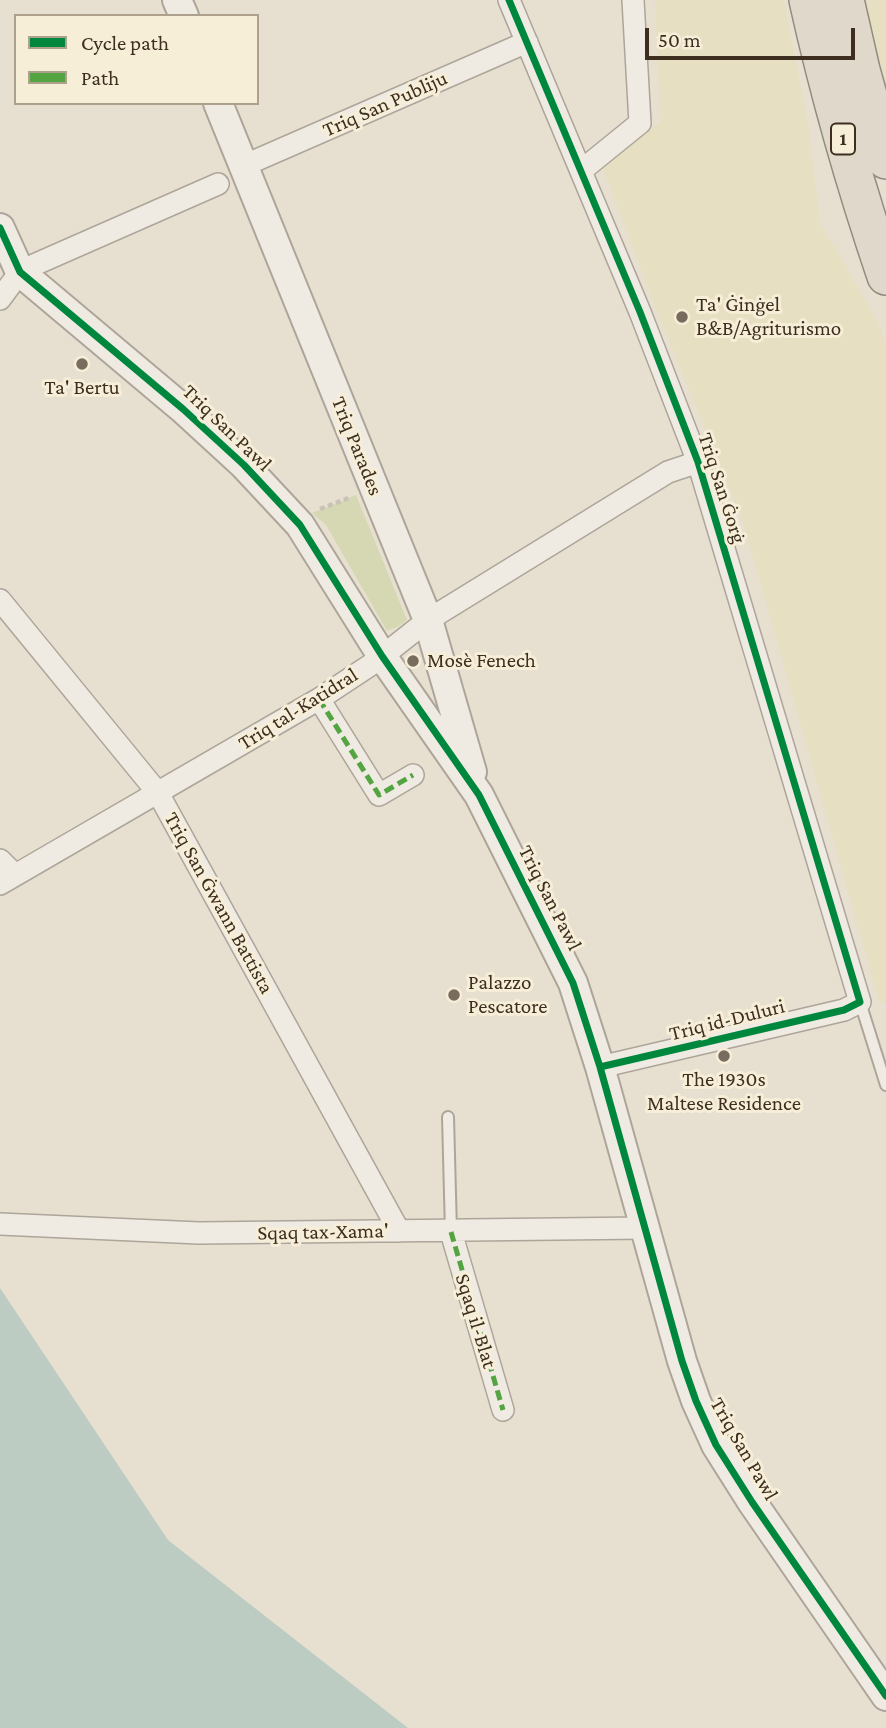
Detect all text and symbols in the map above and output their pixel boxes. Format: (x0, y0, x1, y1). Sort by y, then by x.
legend (14, 14, 259, 105)
scale bar (648, 14, 858, 58)
text: 50 m (658, 28, 701, 52)
text: Cycle path (81, 31, 169, 55)
street label: Triq San Publiju (319, 65, 451, 143)
text: Path (81, 66, 119, 90)
road number: 1 (831, 124, 855, 154)
place label: Ta' Ġinġel B&B/Agriturismo (696, 292, 841, 342)
marker: Ta' Ġinġel B&B/Agriturismo (674, 309, 690, 325)
marker: Ta' Bertu (74, 356, 90, 372)
place label: Ta' Bertu (44, 375, 120, 401)
street label: Triq San Pawl (177, 379, 277, 477)
street label: Triq Parades (326, 393, 388, 499)
street label: Triq San Ġorġ (692, 430, 752, 546)
place label: Mosè Fenech (427, 648, 536, 674)
marker: Mosè Fenech (405, 653, 421, 669)
street label: Triq tal-Katidral (234, 662, 362, 756)
street label: Triq San Ġwann Battista (159, 808, 279, 998)
street label: Triq San Pawl (513, 841, 587, 955)
place label: Palazzo Pescatore (468, 970, 548, 1020)
marker: Palazzo Pescatore (446, 987, 462, 1003)
street label: Triq id-Duluri (667, 994, 787, 1046)
marker: The 1930s Maltese Residence (716, 1048, 732, 1064)
place label: The 1930s Maltese Residence (647, 1067, 801, 1117)
street label: Sqaq tax-Xama' (257, 1218, 389, 1246)
street label: Sqaq il-Blat (450, 1271, 502, 1371)
street label: Triq San Pawl (704, 1393, 784, 1505)

